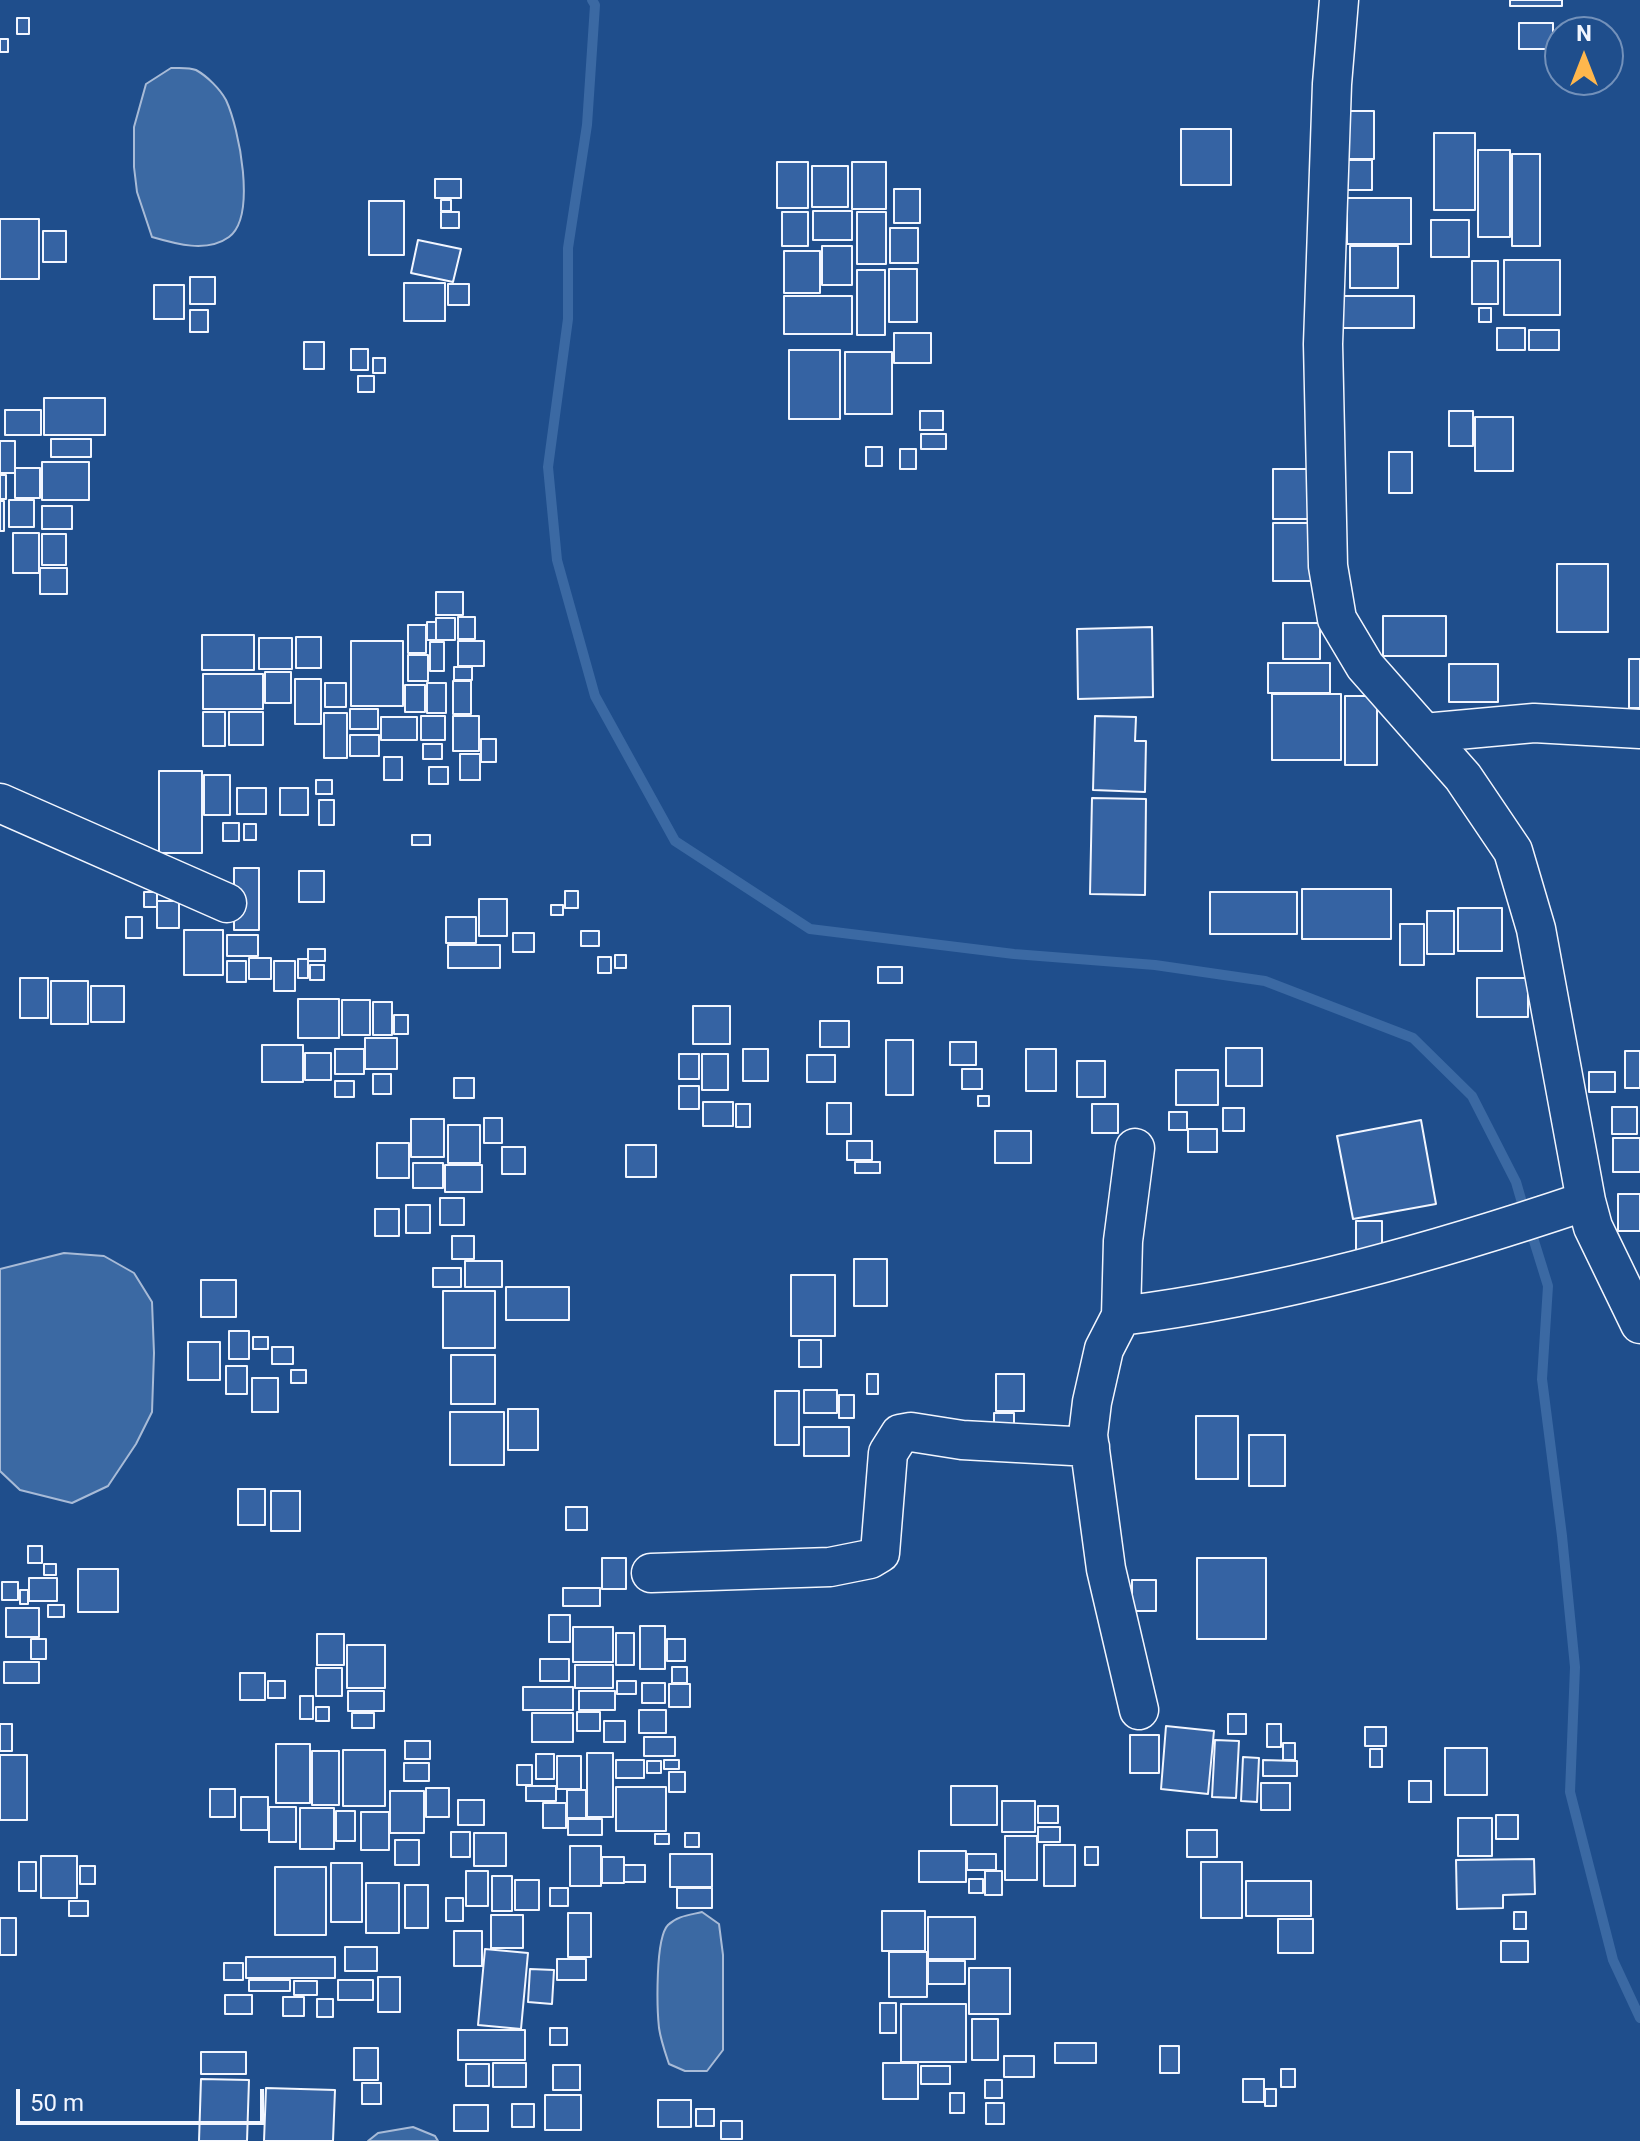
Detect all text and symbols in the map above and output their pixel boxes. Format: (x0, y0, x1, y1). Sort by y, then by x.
north arrow (1544, 16, 1624, 96)
text: N (1576, 21, 1592, 46)
scale bar (20, 2073, 268, 2123)
text: 50 m (30, 2089, 84, 2117)

